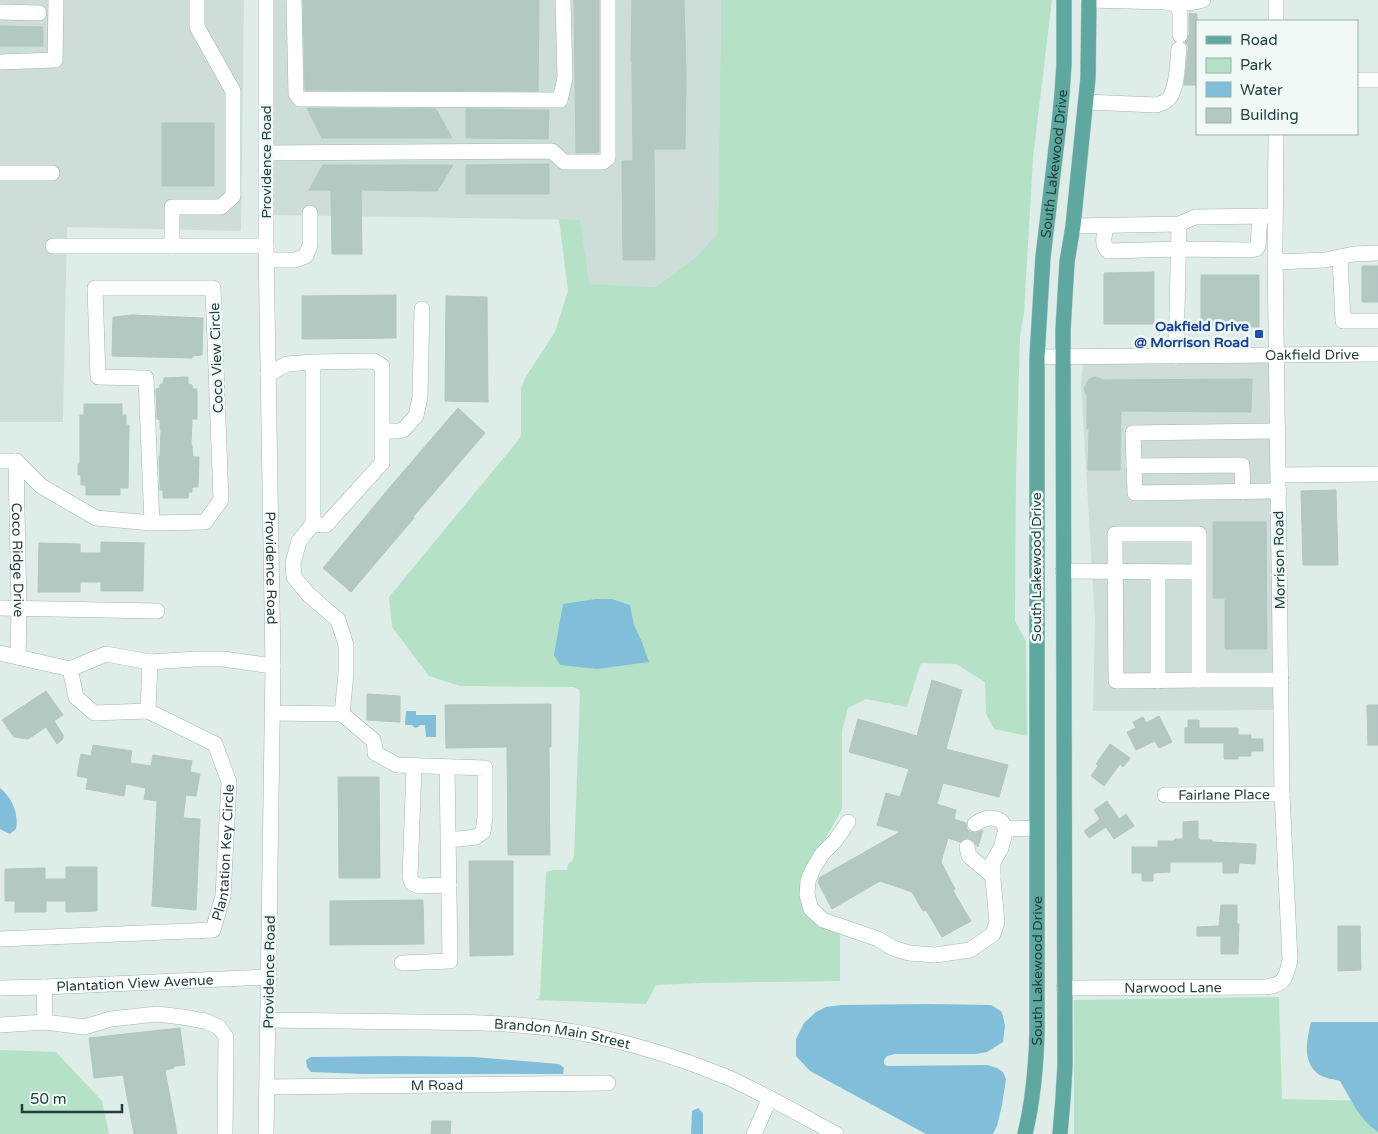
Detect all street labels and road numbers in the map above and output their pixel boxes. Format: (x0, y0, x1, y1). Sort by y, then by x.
street label: South Lakewood Drive (1037, 89, 1071, 239)
street label: Providence Road (258, 105, 275, 219)
street label: Coco View Circle (206, 302, 227, 413)
street label: Oakfield Drive (1265, 346, 1359, 364)
street label: South Lakewood Drive (1028, 492, 1045, 642)
street label: Coco Ridge Drive (8, 502, 27, 618)
street label: Providence Road (261, 511, 280, 625)
street label: Morrison Road (1270, 511, 1289, 609)
street label: Plantation Key Circle (208, 784, 238, 923)
street label: Fairlane Place (1178, 786, 1270, 804)
street label: South Lakewood Drive (1029, 896, 1046, 1046)
street label: Providence Road (260, 915, 279, 1029)
street label: Plantation View Avenue (56, 971, 214, 995)
street label: Narwood Lane (1124, 979, 1222, 997)
street label: Brandon Main Street (493, 1015, 633, 1053)
street label: M Road (411, 1077, 463, 1094)

